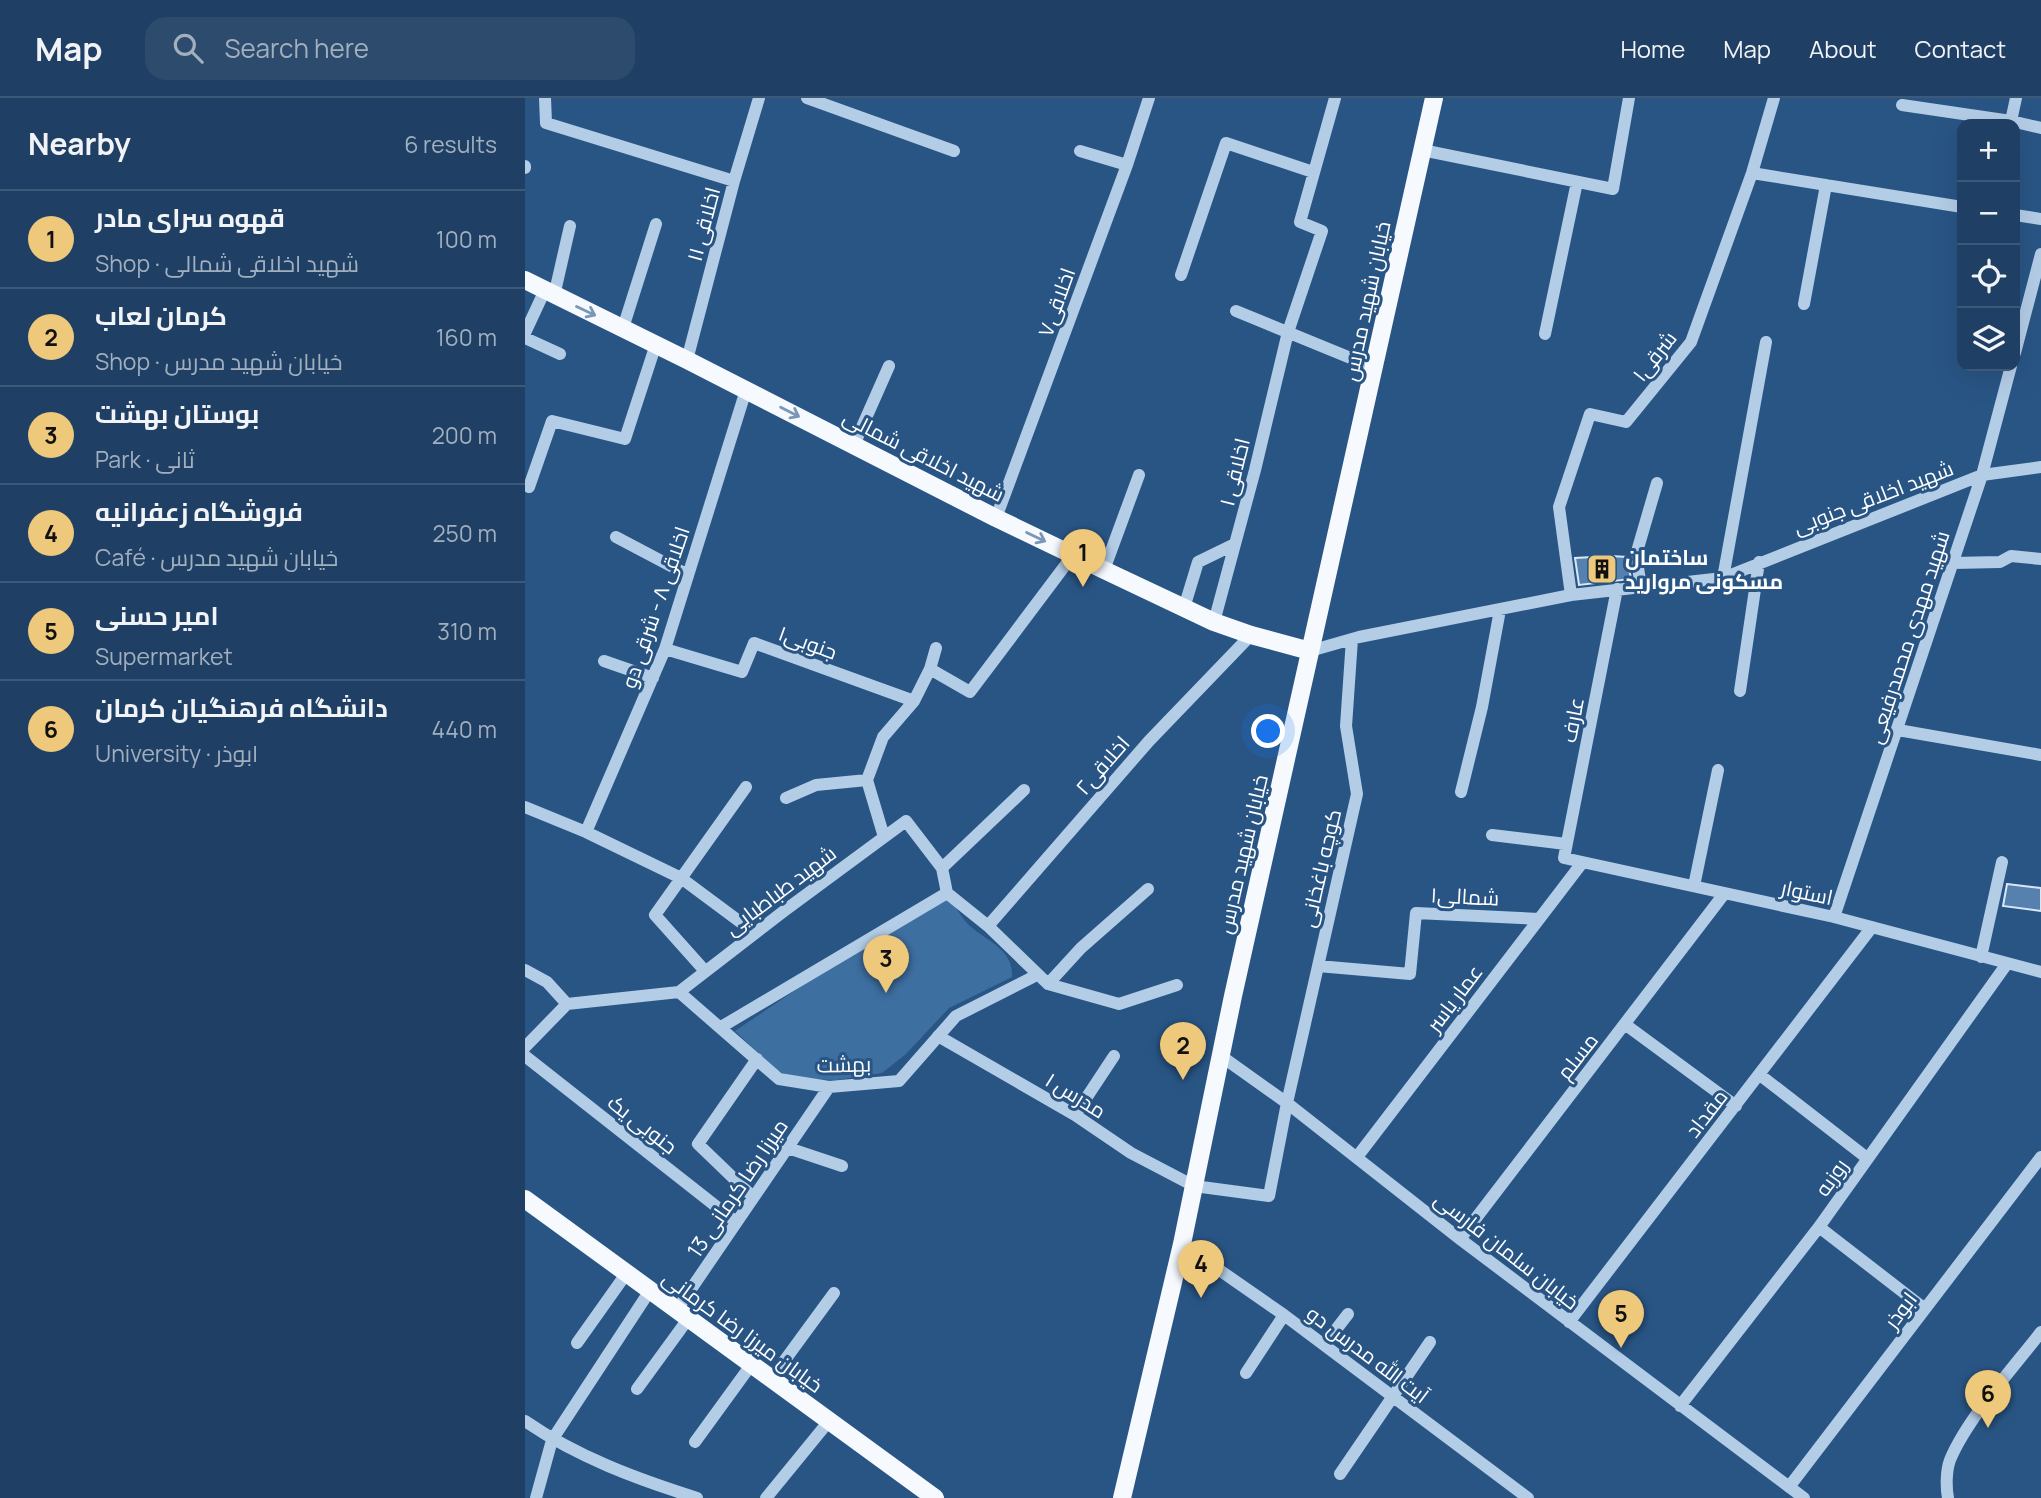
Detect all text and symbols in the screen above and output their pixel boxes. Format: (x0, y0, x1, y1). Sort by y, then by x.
search box (145, 17, 635, 80)
text: Map (35, 26, 103, 71)
icon: search (169, 29, 207, 67)
text: Search here (225, 30, 369, 66)
text: Home (1620, 32, 1685, 65)
text: Map (1723, 32, 1771, 65)
text: About (1809, 32, 1877, 65)
text: Contact (1915, 32, 2006, 65)
map controls (1957, 119, 2020, 371)
button: + (1957, 119, 2020, 182)
text: Nearby (28, 123, 131, 164)
text: 6 results (404, 128, 497, 160)
button: − (1957, 182, 2020, 245)
street label: اخلاقی ۱۱ (680, 184, 726, 264)
text: قهوه سرای مادر (95, 199, 285, 235)
street label: خیابان شهید مدرس (1335, 219, 1397, 383)
text: 1 (46, 223, 56, 255)
text: 100 m (436, 223, 497, 255)
button: locate (1957, 245, 2020, 308)
text: Shop · شهید اخلاقی شمالی (95, 247, 359, 279)
street label: اخلاقی۷ (1031, 264, 1081, 340)
text: کرمان لعاب (95, 297, 227, 333)
one-way arrow (575, 304, 596, 318)
button: layers (1957, 308, 2020, 371)
text: 2 (44, 321, 58, 353)
text: 160 m (436, 321, 497, 353)
street label: شرقی۱ (1625, 325, 1683, 387)
text: Shop · خیابان شهید مدرس (95, 345, 342, 377)
text: بوستان بهشت (95, 395, 259, 431)
street label: شهید اخلاقی شمالی (839, 402, 1009, 508)
one-way arrow (779, 406, 800, 420)
text: 3 (44, 419, 58, 451)
text: 200 m (432, 419, 497, 451)
street label: اخلاقی ۱ (1212, 435, 1256, 509)
text: Park · ثانی (95, 443, 195, 475)
street label: شهید اخلاقی جنوبی (1789, 454, 1957, 540)
text: فروشگاه زعفرانیه (95, 493, 303, 529)
text: 4 (44, 517, 58, 549)
text: 250 m (432, 517, 497, 549)
street label: اخلاقی ۸ - شرقی دو (614, 522, 696, 692)
street label: شهید مهدی محمدرفیعی (1860, 527, 1956, 747)
pin: 1 (1060, 529, 1106, 587)
one-way arrow (1025, 531, 1046, 544)
text: Café · خیابان شهید مدرس (95, 541, 338, 573)
place label: ساختمان مسکونی مروارید (1625, 543, 1783, 595)
building icon: ساختمان مسکونی مروارید (1585, 552, 1619, 586)
text: امیر حسنی (95, 597, 219, 633)
text: 5 (44, 615, 58, 647)
text: 310 m (437, 615, 497, 647)
street label: جنوبی۱ (775, 618, 841, 666)
text: Supermarket (95, 640, 233, 672)
text: دانشگاه فرهنگیان کرمان (95, 689, 388, 725)
street label: عارف (1554, 695, 1590, 745)
text: 6 (44, 713, 58, 745)
text: 440 m (432, 713, 497, 745)
your location (1251, 714, 1285, 748)
street label: اخلاقی۲ (1069, 730, 1135, 800)
text: University · ابوذر (95, 737, 258, 769)
street label: خیابان شهید مدرس (1210, 772, 1274, 936)
street label: کوچه باغخانی (1293, 806, 1348, 930)
street label: شهید طباطبایی (718, 839, 842, 941)
street label: استوار (1777, 873, 1836, 911)
street label: شمالی۱ (1430, 880, 1500, 912)
pin: 3 (863, 935, 909, 993)
street label: عمار یاسر (1419, 959, 1489, 1038)
pin: 2 (1160, 1022, 1206, 1080)
street label: مسلم (1550, 1027, 1605, 1086)
street label: بهشت (816, 1050, 872, 1078)
street label: مدرس ۱ (1040, 1066, 1112, 1124)
street label: مقداد (1678, 1083, 1734, 1143)
street label: جنوبی یک (602, 1088, 684, 1160)
street label: میرزا رضا کرمانی 13 (680, 1113, 794, 1263)
street label: روزبه (1808, 1152, 1854, 1202)
street label: خیابان سلمان فارسی (1429, 1185, 1585, 1315)
pin: 4 (1178, 1240, 1224, 1298)
street label: خیابان میرزا رضا کرمانی (657, 1263, 829, 1399)
street label: ابوذر (1876, 1286, 1923, 1335)
pin: 5 (1598, 1290, 1644, 1348)
street label: آیت الله مدرس دو (1301, 1299, 1435, 1409)
pin: 6 (1965, 1370, 2011, 1428)

